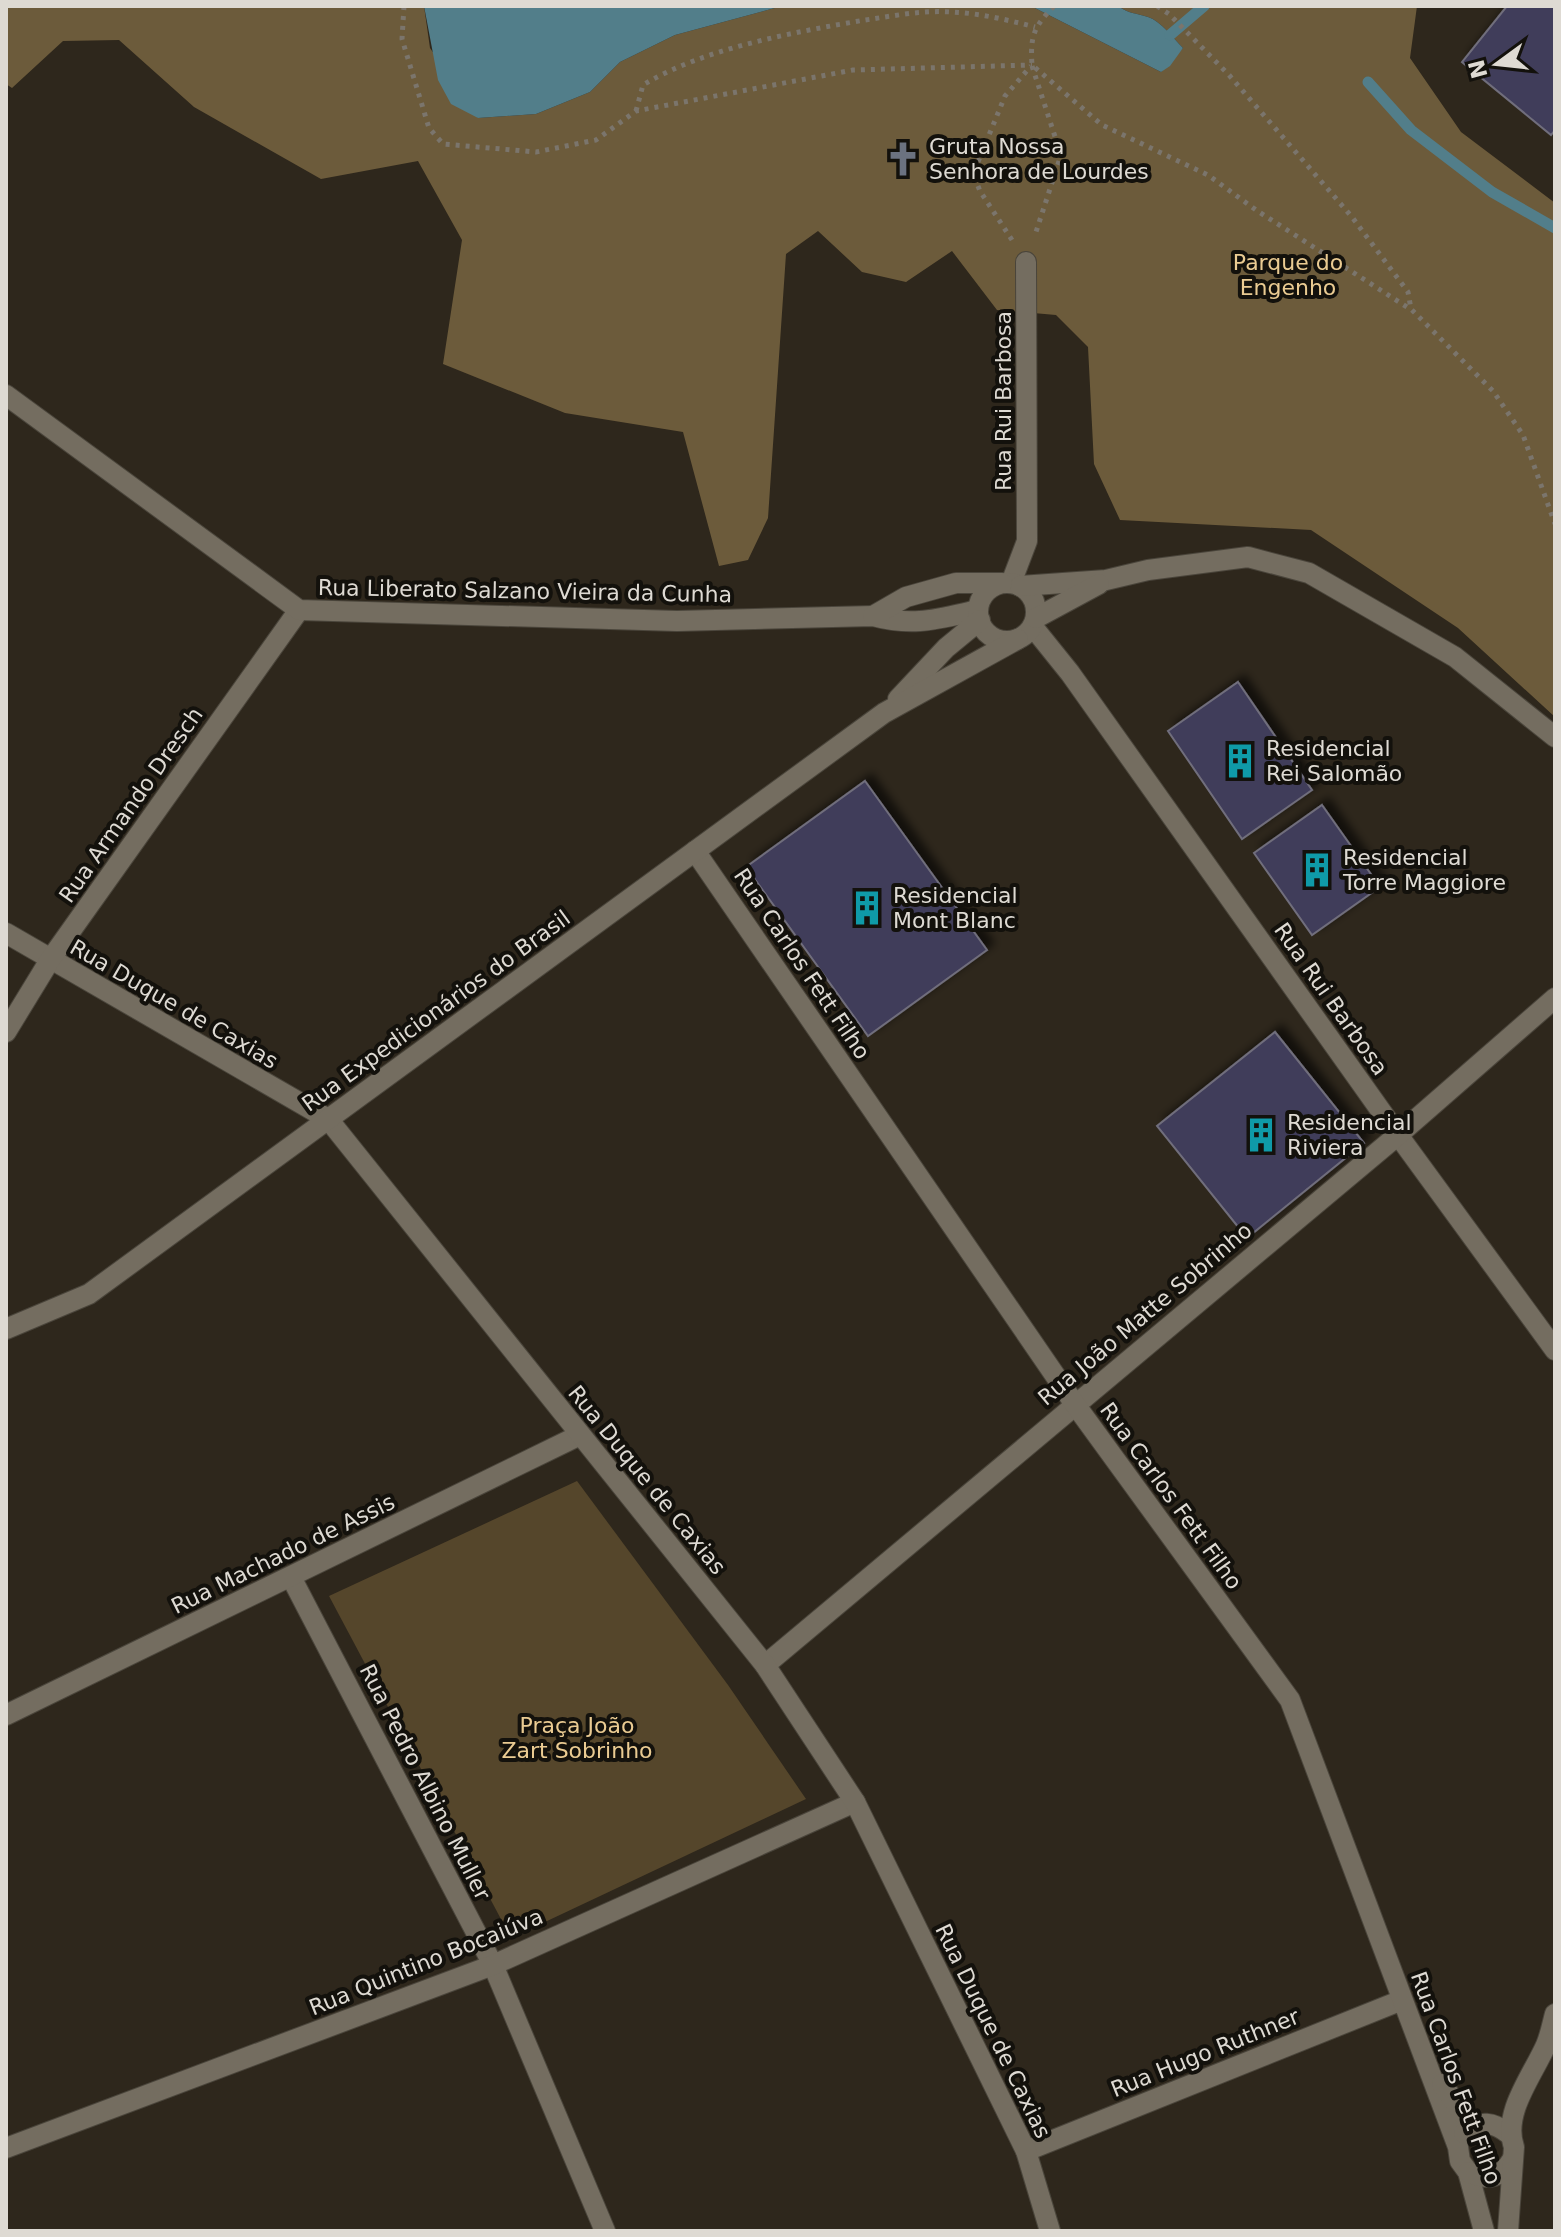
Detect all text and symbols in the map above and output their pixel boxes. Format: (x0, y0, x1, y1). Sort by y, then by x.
north arrow (1457, 24, 1537, 104)
text: N (1464, 57, 1493, 81)
place label: Gruta Nossa Senhora de Lourdes (929, 134, 1149, 184)
church icon: Gruta Nossa Senhora de Lourdes (884, 140, 922, 178)
park label: Parque do Engenho (1233, 250, 1343, 300)
street label: Rua Rui Barbosa (991, 311, 1016, 491)
street label: Rua Liberato Salzano Vieira da Cunha (318, 575, 732, 607)
street label: Rua Armando Dresch (54, 703, 208, 907)
place label: Residencial Rei Salomão (1266, 736, 1402, 786)
building icon: Residencial Rei Salomão (1221, 742, 1259, 780)
place label: Residencial Torre Maggiore (1342, 845, 1506, 895)
building icon: Residencial Torre Maggiore (1298, 851, 1336, 889)
street label: Rua Carlos Fett Filho (729, 864, 875, 1064)
place label: Residencial Mont Blanc (893, 883, 1018, 933)
building icon: Residencial Mont Blanc (848, 889, 886, 927)
street label: Rua Expedicionários do Brasil (297, 905, 575, 1117)
street label: Rua Rui Barbosa (1269, 918, 1393, 1080)
street label: Rua Duque de Caxias (66, 934, 282, 1074)
place label: Residencial Riviera (1287, 1110, 1412, 1160)
building icon: Residencial Riviera (1242, 1116, 1280, 1154)
street label: Rua João Matte Sobrinho (1033, 1217, 1257, 1411)
street label: Rua Duque de Caxias (563, 1381, 731, 1579)
street label: Rua Carlos Fett Filho (1095, 1398, 1247, 1594)
street label: Rua Machado de Assis (167, 1489, 399, 1619)
street label: Rua Pedro Albino Muller (355, 1660, 496, 1905)
park label: Praça João Zart Sobrinho (501, 1713, 653, 1763)
street label: Rua Quintino Bocaiúva (305, 1904, 547, 2020)
street label: Rua Duque de Caxias (930, 1920, 1056, 2142)
street label: Rua Carlos Fett Filho (1406, 1968, 1506, 2188)
street label: Rua Hugo Ruthner (1107, 2003, 1304, 2102)

